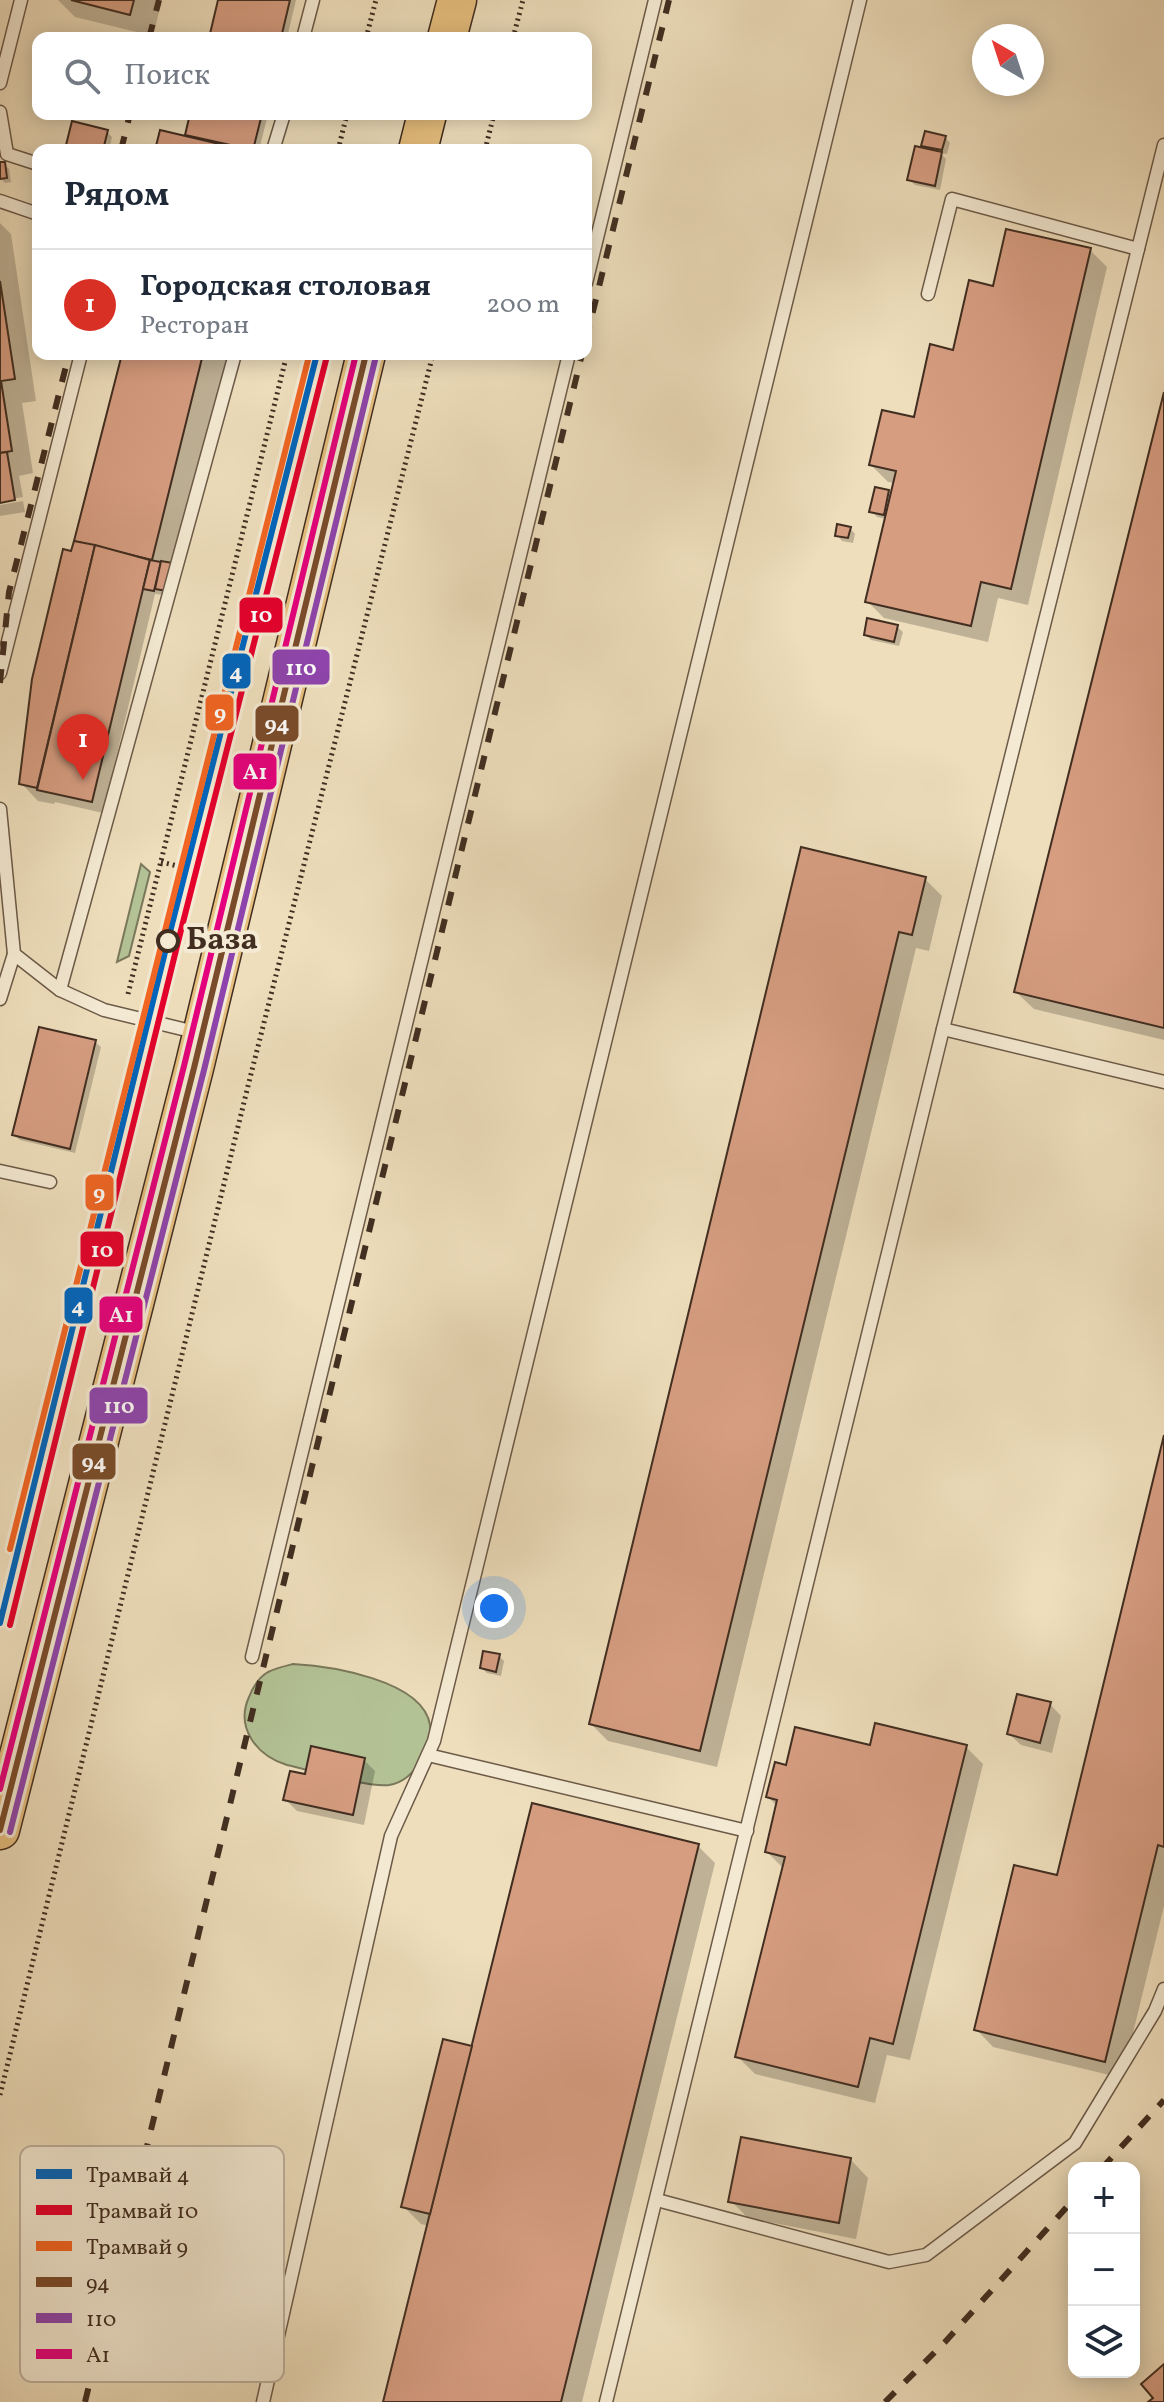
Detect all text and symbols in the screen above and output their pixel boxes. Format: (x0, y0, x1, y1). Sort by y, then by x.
north arrow (972, 24, 1044, 96)
search box (32, 32, 592, 120)
icon: search (60, 54, 104, 98)
text: Поиск (124, 55, 210, 97)
text: Рядом (64, 173, 169, 220)
text: Городская столовая (140, 266, 431, 308)
text: 1 (85, 287, 95, 323)
text: 200 m (486, 287, 560, 323)
text: Ресторан (140, 308, 249, 344)
line badge: 10 (238, 596, 284, 634)
text: 10 (250, 601, 272, 632)
line badge: 110 (271, 648, 331, 686)
line badge: 4 (221, 652, 252, 690)
text: 110 (285, 654, 317, 685)
text: 4 (229, 658, 243, 689)
line badge: 9 (204, 693, 235, 732)
text: 9 (214, 699, 226, 730)
line badge: 94 (254, 704, 300, 743)
text: 94 (264, 710, 290, 741)
pin: 1 (57, 714, 109, 780)
line badge: А1 (232, 752, 278, 791)
text: А1 (243, 758, 267, 789)
place label: База (186, 919, 258, 963)
marker: База (157, 930, 179, 952)
line badge: 9 (84, 1173, 115, 1212)
text: 9 (93, 1179, 105, 1210)
line badge: 10 (79, 1230, 125, 1268)
text: 10 (91, 1236, 113, 1267)
line badge: 4 (63, 1286, 94, 1325)
text: 4 (71, 1292, 85, 1323)
line badge: А1 (98, 1295, 144, 1334)
text: А1 (109, 1301, 133, 1332)
line badge: 110 (88, 1386, 149, 1425)
text: 110 (103, 1392, 135, 1423)
line badge: 94 (71, 1442, 117, 1481)
text: 94 (81, 1448, 107, 1479)
your location (474, 1588, 514, 1628)
legend (20, 2146, 284, 2382)
text: Трамвай 4 (86, 2161, 190, 2192)
map controls (1068, 2162, 1140, 2378)
button: + (1068, 2162, 1140, 2234)
text: Трамвай 10 (86, 2197, 198, 2228)
text: Трамвай 9 (86, 2233, 188, 2264)
button: − (1068, 2234, 1140, 2306)
text: 94 (86, 2269, 110, 2300)
text: 110 (86, 2305, 116, 2336)
button: layers (1068, 2306, 1140, 2378)
text: А1 (86, 2341, 110, 2372)

